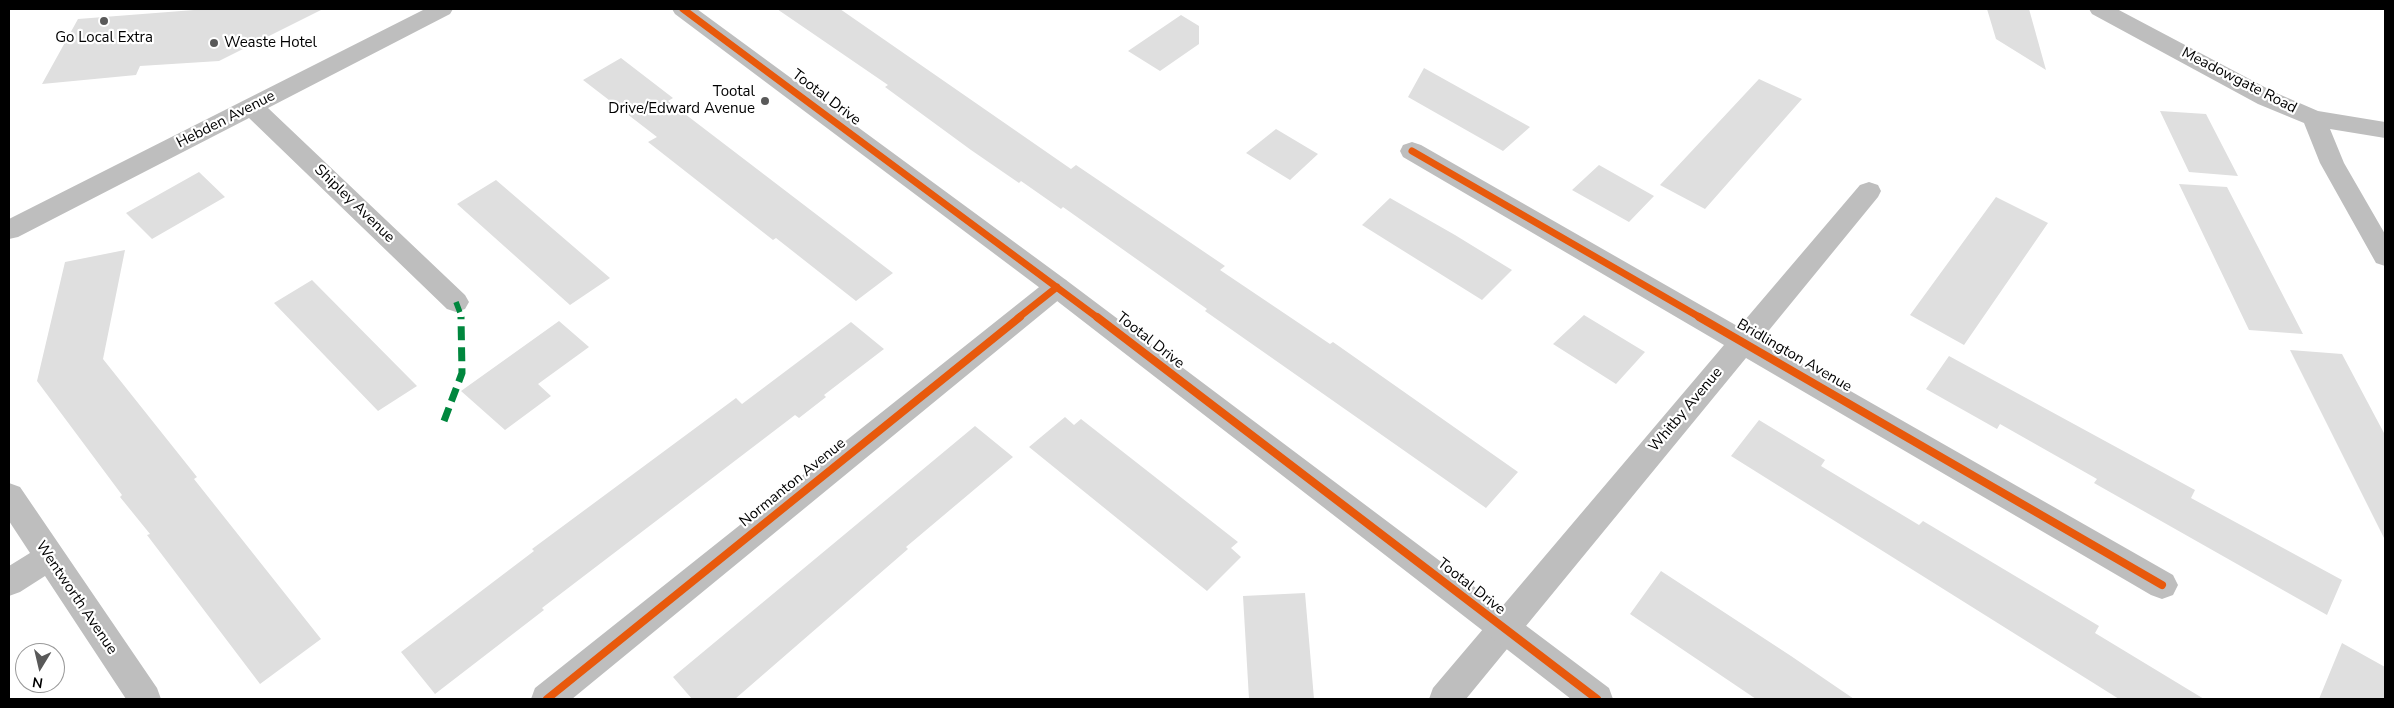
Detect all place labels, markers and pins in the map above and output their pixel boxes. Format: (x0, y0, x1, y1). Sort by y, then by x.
marker: Go Local Extra (98, 15, 110, 27)
place label: Go Local Extra (55, 29, 153, 47)
place label: Weaste Hotel (224, 34, 317, 52)
marker: Weaste Hotel (208, 37, 220, 49)
place label: Tootal Drive/Edward Avenue (608, 83, 755, 118)
marker: Tootal Drive/Edward Avenue (759, 95, 771, 107)

